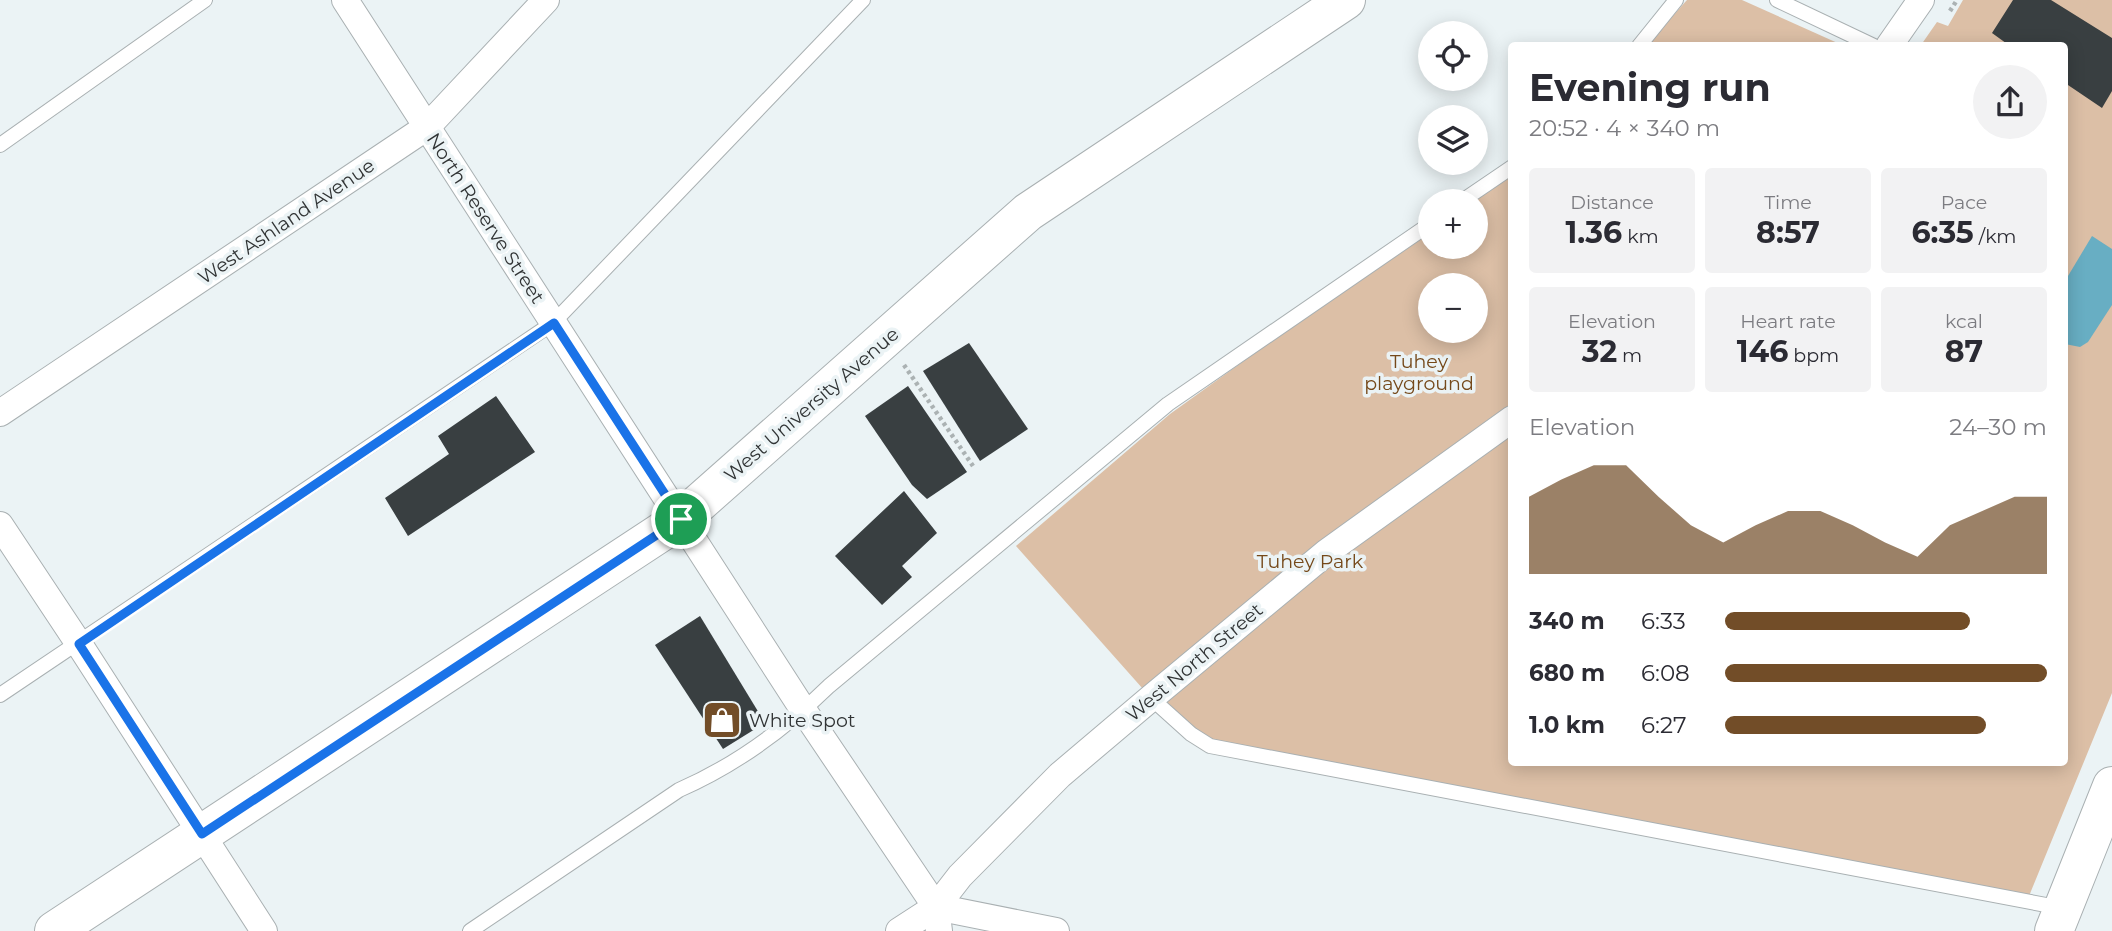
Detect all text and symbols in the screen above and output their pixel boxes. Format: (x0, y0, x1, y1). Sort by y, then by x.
map controls (1418, 21, 1488, 343)
button: locate (1418, 21, 1488, 91)
text: Evening run (1529, 64, 1771, 111)
button: share (1973, 65, 2047, 139)
button: layers (1418, 105, 1488, 175)
text: 20:52 · 4 × 340 m (1529, 114, 1720, 142)
street label: North Reserve Street (422, 129, 549, 308)
street label: West Ashland Avenue (194, 154, 379, 289)
button: + (1418, 189, 1488, 259)
text: Distance (1570, 191, 1654, 214)
text: Time (1764, 191, 1812, 214)
text: Pace (1941, 191, 1987, 214)
text: 1.36 (1565, 214, 1622, 251)
text: 8:57 (1756, 214, 1820, 251)
text: 6:35 (1911, 214, 1974, 251)
text: km (1622, 225, 1659, 248)
text: /km (1974, 225, 2017, 248)
button: − (1418, 273, 1488, 343)
text: Elevation (1568, 310, 1656, 333)
text: Heart rate (1740, 310, 1836, 333)
text: kcal (1945, 310, 1983, 333)
street label: West University Avenue (719, 322, 903, 486)
text: 32 (1582, 333, 1617, 370)
text: 146 (1737, 333, 1788, 370)
text: 87 (1945, 333, 1983, 370)
text: m (1617, 344, 1642, 367)
text: bpm (1788, 344, 1839, 367)
park label: Tuhey playground (1364, 350, 1474, 395)
text: Elevation (1529, 413, 1635, 441)
text: 24–30 m (1949, 413, 2047, 441)
pin (651, 489, 711, 549)
icon: arrive (662, 500, 700, 538)
park label: Tuhey Park (1257, 550, 1364, 573)
street label: West North Street (1121, 598, 1268, 726)
text: 340 m (1529, 607, 1605, 635)
text: 6:33 (1641, 607, 1686, 635)
text: 680 m (1529, 659, 1605, 687)
text: 6:08 (1641, 659, 1690, 687)
shop icon: White Spot (701, 699, 743, 741)
place label: White Spot (749, 709, 856, 732)
text: 1.0 km (1529, 711, 1605, 739)
text: 6:27 (1641, 711, 1686, 739)

